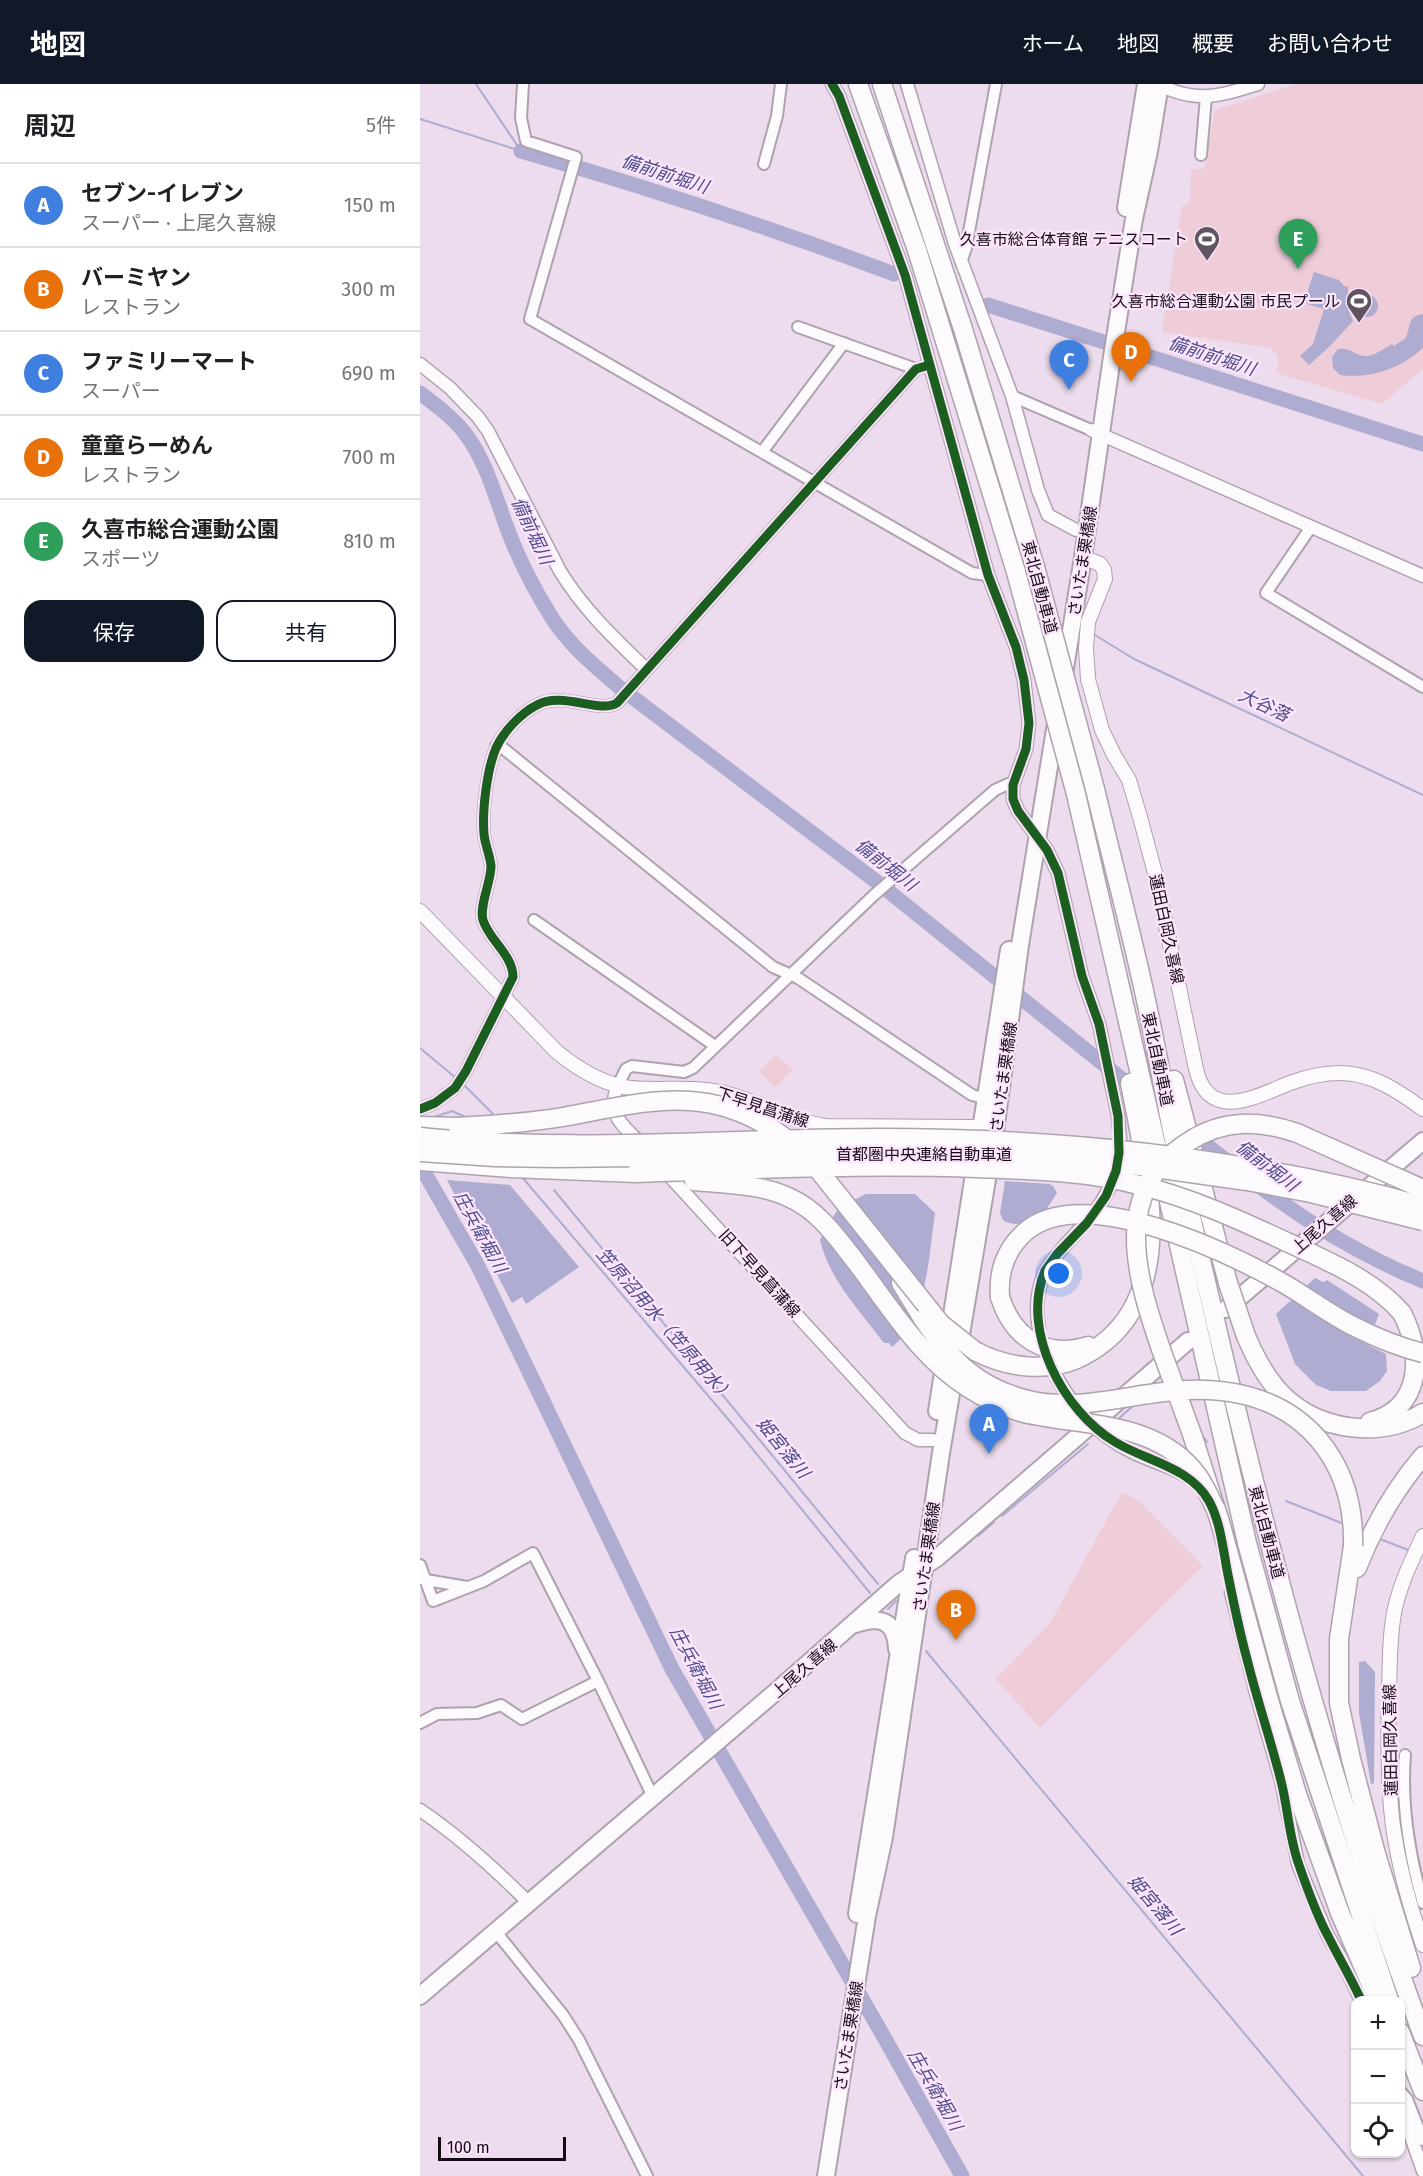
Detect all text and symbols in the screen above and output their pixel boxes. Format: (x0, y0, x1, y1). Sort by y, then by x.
text: 地図 (30, 28, 86, 61)
text: ホーム (1022, 31, 1084, 57)
text: 地図 (1117, 31, 1159, 57)
text: 概要 (1192, 31, 1234, 57)
text: お問い合わせ (1267, 31, 1393, 57)
text: 周辺 (24, 111, 76, 142)
text: 5件 (366, 113, 396, 137)
water label: 備前前堀川 (619, 150, 713, 199)
text: セブン-イレブン (81, 180, 244, 207)
text: A (38, 193, 49, 217)
text: 150 m (344, 193, 396, 217)
text: スーパー · 上尾久喜線 (81, 211, 276, 235)
pin: E (1278, 220, 1318, 269)
sports icon: 久喜市総合体育館 テニスコート (1192, 224, 1222, 262)
place label: 久喜市総合体育館 テニスコート (960, 230, 1188, 249)
text: バーミヤン (81, 264, 191, 291)
text: B (37, 277, 50, 301)
text: 300 m (341, 277, 396, 301)
sports icon: 久喜市総合運動公園 市民プール (1344, 286, 1374, 324)
place label: 久喜市総合運動公園 市民プール (1112, 292, 1340, 311)
text: レストラン (81, 295, 181, 319)
pin: D (1112, 332, 1150, 382)
water label: 備前前堀川 (1166, 332, 1260, 381)
pin: C (1050, 340, 1088, 390)
text: ファミリーマート (81, 348, 257, 375)
text: C (38, 361, 49, 385)
text: 690 m (342, 361, 396, 385)
text: スーパー (81, 379, 161, 403)
text: 童童らーめん (81, 432, 213, 459)
text: D (37, 445, 50, 469)
text: 700 m (343, 445, 396, 469)
text: レストラン (81, 463, 181, 487)
water label: 備前堀川 (507, 494, 558, 570)
street label: さいたま栗橋線 (1064, 505, 1101, 618)
text: 久喜市総合運動公園 (81, 516, 279, 543)
text: E (38, 529, 49, 553)
text: 810 m (343, 529, 396, 553)
street label: 東北自動車道 (1018, 538, 1061, 636)
text: スポーツ (81, 547, 161, 571)
button: 保存 (24, 600, 204, 662)
button: 共有 (216, 600, 396, 662)
water label: 大谷落 (1235, 684, 1296, 728)
water label: 備前堀川 (851, 834, 923, 897)
street label: 蓮田白岡久喜線 (1146, 872, 1187, 986)
street label: 東北自動車道 (1138, 1010, 1177, 1108)
street label: さいたま栗橋線 (986, 1021, 1021, 1134)
street label: 下早見菖蒲線 (714, 1084, 811, 1131)
water label: 備前堀川 (1232, 1136, 1304, 1198)
street label: 首都圏中央連絡自動車道 (836, 1145, 1012, 1164)
water label: 庄兵衛堀川 (449, 1187, 512, 1278)
street label: 上尾久喜線 (1288, 1191, 1361, 1258)
street label: 旧下早見菖蒲線 (715, 1225, 804, 1321)
water label: 笠原沼用水（笠原用水） (592, 1243, 738, 1407)
your location (1044, 1259, 1073, 1288)
pin: A (970, 1404, 1008, 1454)
water label: 姫宮落川 (752, 1413, 815, 1484)
street label: 東北自動車道 (1245, 1483, 1288, 1581)
street label: さいたま栗橋線 (909, 1501, 944, 1614)
pin: B (936, 1590, 976, 1640)
water label: 庄兵衛堀川 (665, 1623, 728, 1715)
street label: 上尾久喜線 (768, 1635, 841, 1702)
street label: 蓮田白岡久喜線 (1380, 1684, 1401, 1796)
water label: 姫宮落川 (1123, 1870, 1188, 1941)
street label: さいたま栗橋線 (830, 1980, 867, 2093)
map controls (1351, 1996, 1405, 2158)
button: + (1351, 1996, 1405, 2050)
water label: 庄兵衛堀川 (903, 2046, 968, 2136)
button: − (1351, 2050, 1405, 2104)
button: locate (1351, 2104, 1405, 2158)
scale bar (438, 2134, 566, 2162)
text: 100 m (447, 2138, 490, 2157)

